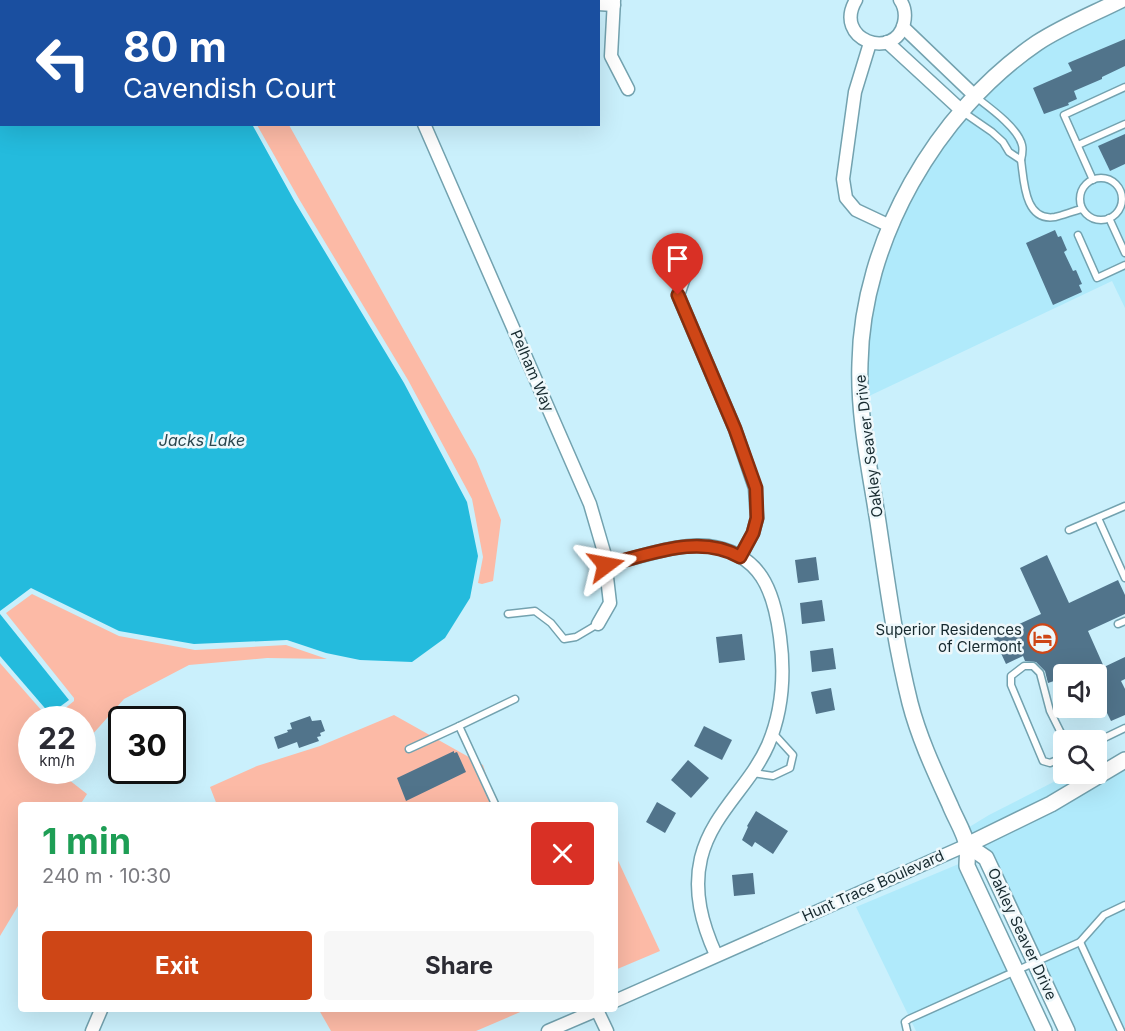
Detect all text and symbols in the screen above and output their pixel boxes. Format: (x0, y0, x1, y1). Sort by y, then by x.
text: 80 m (123, 21, 227, 72)
icon: left (24, 24, 102, 102)
text: Cavendish Court (123, 72, 336, 105)
pin (652, 233, 703, 295)
icon: arrive (661, 242, 694, 275)
street label: Pelham Way (507, 327, 558, 415)
street label: Oakley Seaver Drive (850, 374, 887, 518)
water label: Jacks Lake (159, 430, 245, 450)
position arrow (574, 533, 638, 597)
place label: Superior Residences of Clermont (875, 620, 1022, 656)
hotel icon: Superior Residences of Clermont (1027, 623, 1059, 655)
map controls (1053, 664, 1107, 784)
button: sound (1053, 664, 1107, 718)
speed limit sign: 30 (108, 706, 186, 784)
text: 22 (38, 720, 76, 756)
button: search (1053, 730, 1107, 784)
text: km/h (39, 751, 75, 770)
text: 1 min (42, 819, 131, 863)
button: close (531, 822, 594, 885)
street label: Hunt Trace Boulevard (799, 846, 947, 925)
text: 240 m · 10:30 (42, 864, 171, 888)
street label: Oakley Seaver Drive (984, 865, 1061, 1003)
button: Exit (42, 931, 312, 1000)
button: Share (324, 931, 594, 1000)

